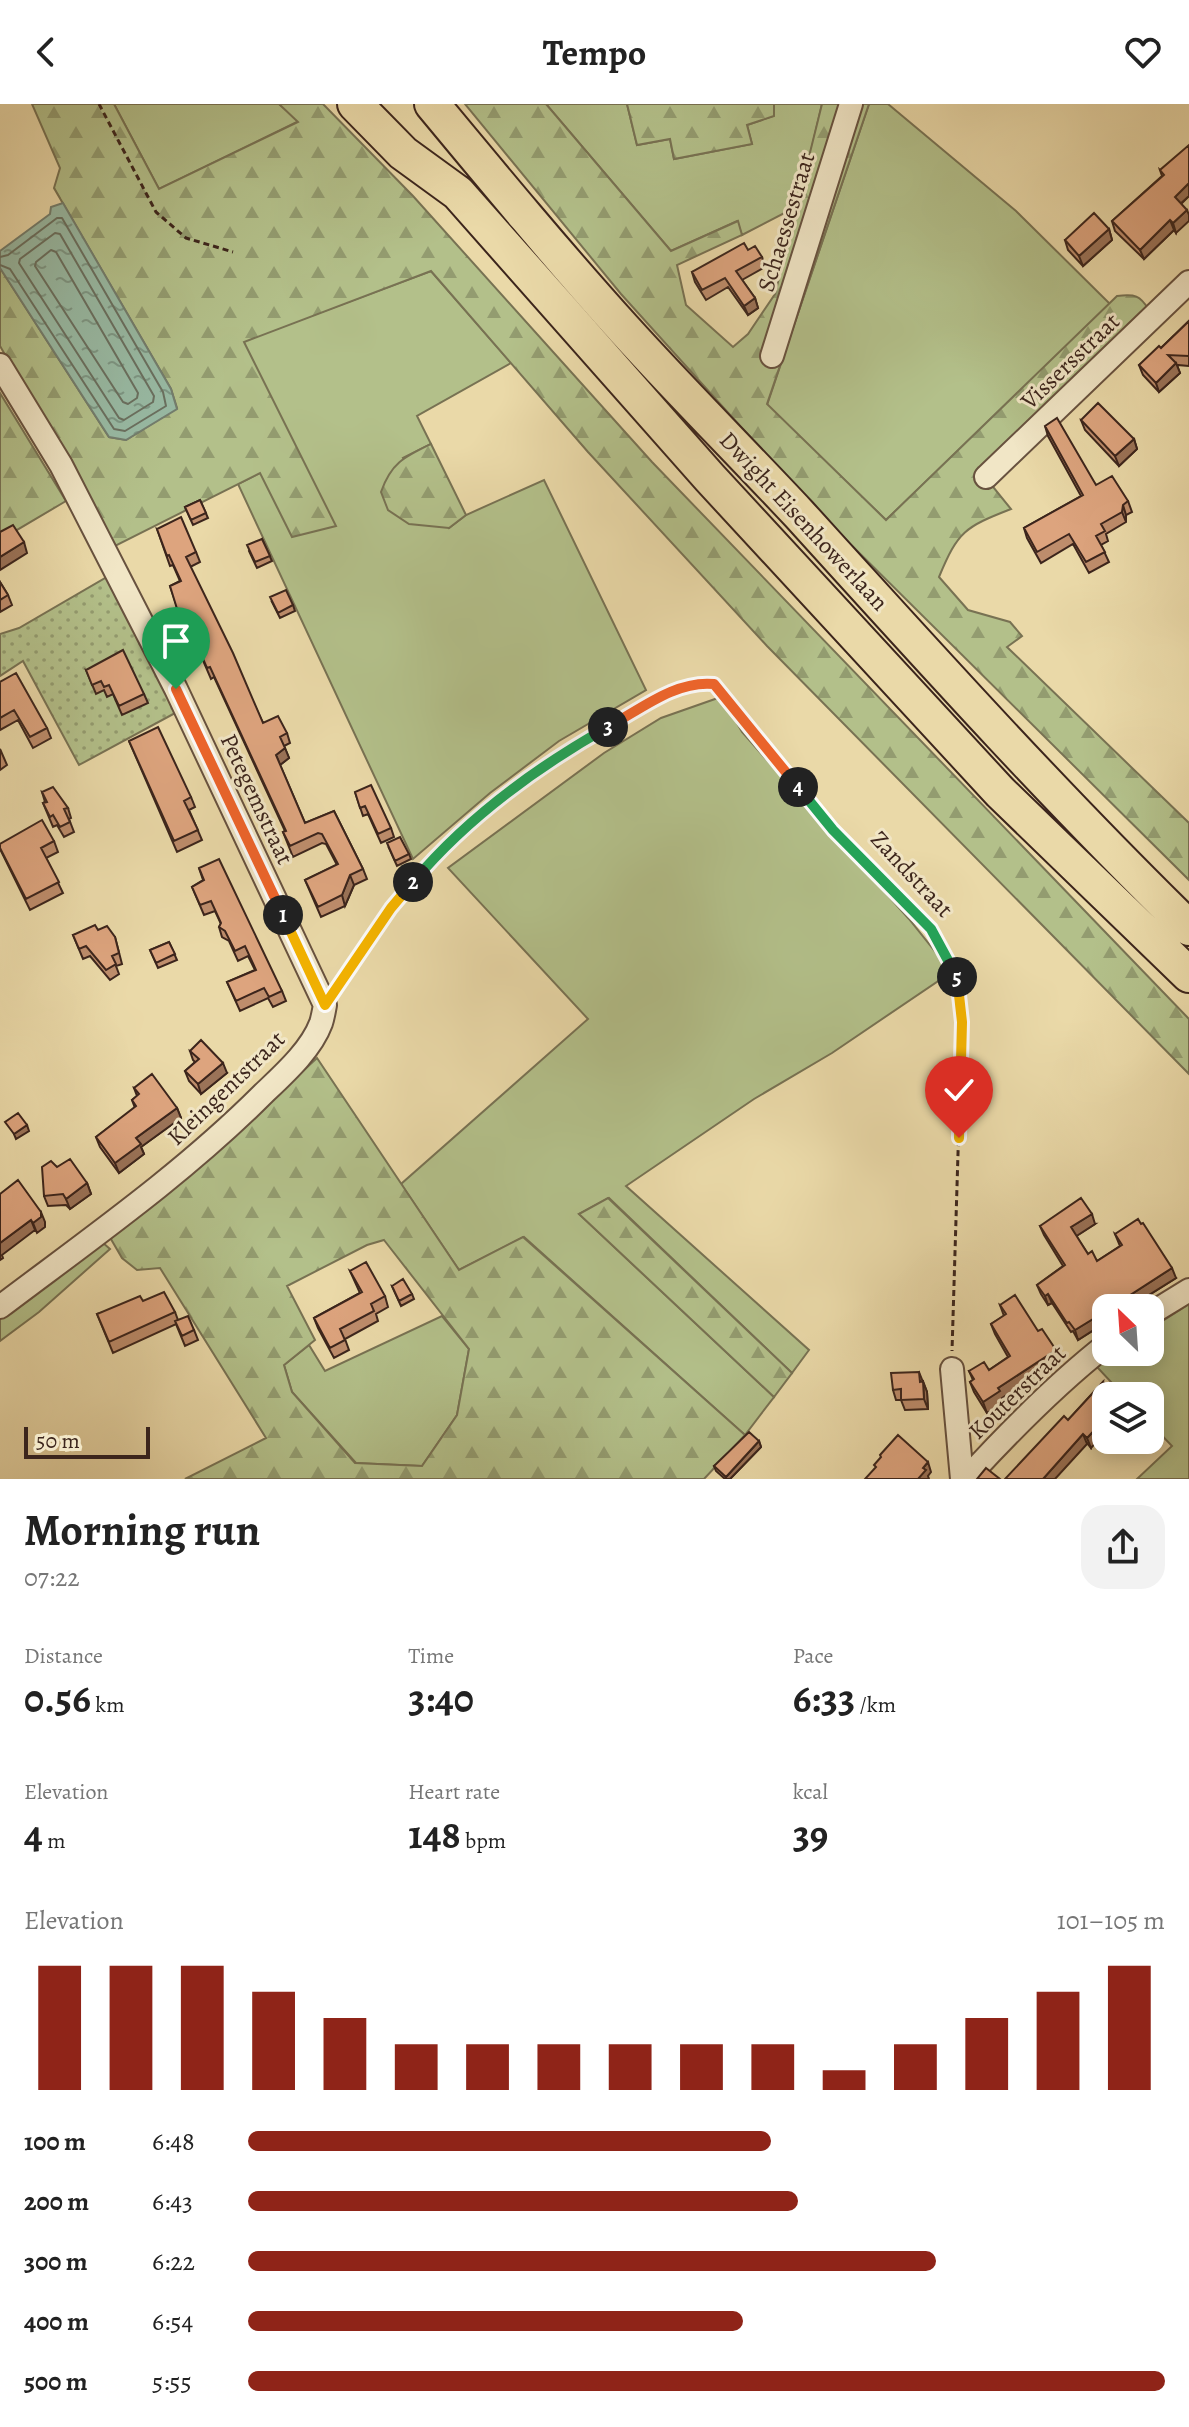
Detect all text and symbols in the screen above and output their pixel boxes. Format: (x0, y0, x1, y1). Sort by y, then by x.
text: Tempo (543, 28, 646, 77)
icon: back (24, 30, 68, 74)
icon: heart (1121, 30, 1165, 74)
street label: Schaessestraat (750, 148, 822, 296)
street label: Vissersstraat (1013, 306, 1127, 417)
street label: Dwight Eisenhowerlaan (712, 424, 896, 618)
pin (142, 607, 210, 689)
icon: arrive (154, 619, 198, 663)
pin: 3 (588, 707, 628, 747)
text: 3 (603, 712, 613, 742)
street label: Petegemstraat (213, 728, 301, 870)
pin: 4 (778, 767, 818, 807)
text: 4 (793, 772, 803, 802)
street label: Zandstraat (864, 824, 960, 924)
pin: 2 (393, 862, 433, 902)
text: 2 (408, 867, 418, 897)
pin: 1 (263, 895, 303, 935)
text: 1 (279, 900, 287, 930)
pin: 5 (937, 957, 977, 997)
text: 5 (952, 962, 962, 992)
street label: Kleingentstraat (160, 1024, 292, 1152)
pin (925, 1056, 993, 1138)
icon: check (937, 1068, 981, 1112)
north arrow (1092, 1294, 1164, 1366)
map controls (1092, 1294, 1164, 1454)
street label: Kouterstraat (961, 1337, 1073, 1447)
button: layers (1092, 1382, 1164, 1454)
scale bar (24, 1423, 150, 1459)
text: 50 m (36, 1426, 80, 1456)
text: Morning run (24, 1500, 260, 1560)
button: share (1081, 1505, 1165, 1589)
text: 07:22 (24, 1560, 80, 1595)
text: Distance (24, 1641, 103, 1671)
text: Time (408, 1641, 454, 1671)
text: Pace (793, 1641, 833, 1671)
text: 0.56 (24, 1671, 91, 1726)
text: 3:40 (408, 1671, 474, 1726)
text: 6:33 (793, 1671, 855, 1726)
text: km (91, 1690, 125, 1720)
text: /km (855, 1690, 896, 1720)
text: Elevation (24, 1777, 108, 1807)
text: Heart rate (408, 1777, 500, 1807)
text: kcal (793, 1777, 828, 1807)
text: 4 (24, 1807, 43, 1862)
text: 148 (408, 1807, 461, 1862)
text: 39 (793, 1807, 828, 1862)
text: m (43, 1826, 65, 1856)
text: bpm (461, 1826, 506, 1856)
text: Elevation (24, 1903, 124, 1938)
text: 101–105 m (1057, 1903, 1165, 1938)
text: 100 m (24, 2124, 86, 2159)
text: 6:48 (152, 2124, 195, 2159)
text: 200 m (24, 2184, 89, 2219)
text: 6:43 (152, 2184, 193, 2219)
text: 300 m (24, 2244, 88, 2279)
text: 6:22 (152, 2244, 195, 2279)
text: 400 m (24, 2304, 89, 2339)
text: 6:54 (152, 2304, 193, 2339)
text: 500 m (24, 2364, 88, 2399)
text: 5:55 (152, 2364, 192, 2399)

